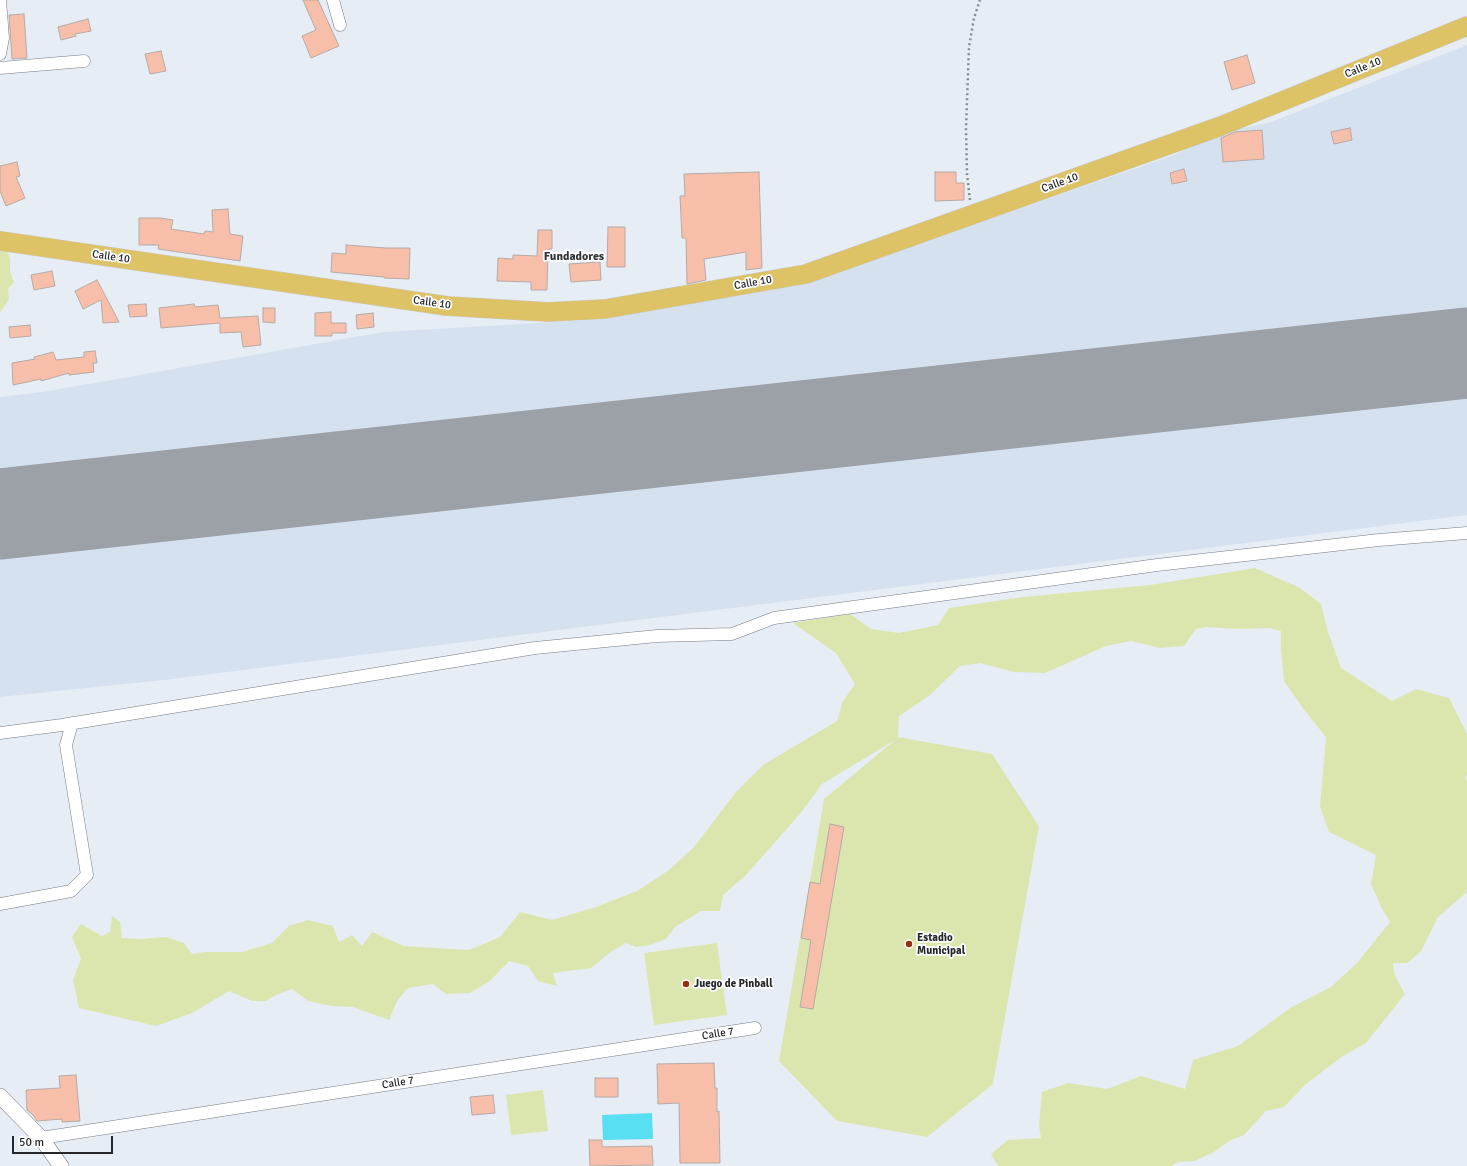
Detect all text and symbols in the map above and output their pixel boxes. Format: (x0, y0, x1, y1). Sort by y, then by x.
street label: Calle 10 (1343, 55, 1383, 81)
street label: Calle 10 (1040, 170, 1080, 196)
street label: Calle 10 (91, 248, 131, 266)
district label: Fundadores (544, 250, 604, 264)
street label: Calle 10 (733, 273, 773, 293)
street label: Calle 10 (412, 294, 452, 312)
place label: Estadio Municipal (917, 931, 965, 957)
marker: Estadio Municipal (904, 939, 914, 949)
place label: Juego de Pinball (694, 977, 773, 991)
marker: Juego de Pinball (681, 979, 691, 989)
street label: Calle 7 (701, 1025, 735, 1043)
street label: Calle 7 (381, 1074, 415, 1092)
scale bar (14, 1128, 115, 1154)
text: 50 m (19, 1135, 44, 1150)

